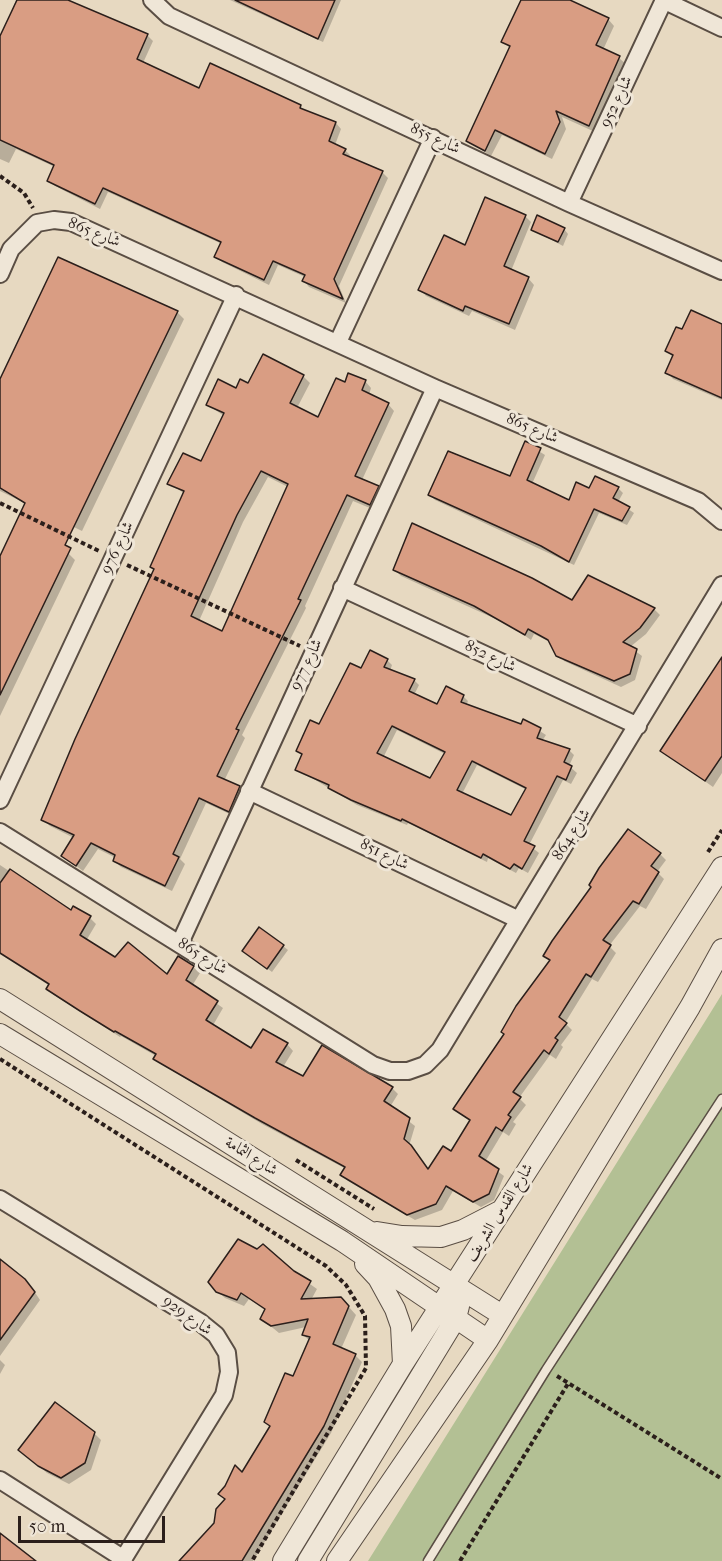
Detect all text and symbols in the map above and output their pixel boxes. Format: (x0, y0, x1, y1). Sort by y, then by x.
street label: شارع 952 (597, 73, 637, 131)
street label: شارع 855 (407, 119, 463, 159)
street label: شارع 865 (65, 214, 123, 252)
street label: شارع 865 (503, 409, 561, 449)
street label: شارع 976 (97, 519, 139, 577)
street label: شارع 977 (287, 636, 327, 694)
street label: شارع 852 (461, 637, 519, 677)
street label: شارع 864 (549, 806, 595, 864)
street label: شارع 851 (356, 835, 412, 875)
street label: شارع 865 (174, 934, 230, 980)
street label: شارع الثمامة (221, 1133, 281, 1181)
street label: شارع القدس الشريف (462, 1160, 538, 1266)
street label: شارع 929 (158, 1292, 216, 1340)
scale bar (21, 1504, 168, 1542)
text: 50 m (29, 1516, 65, 1537)

